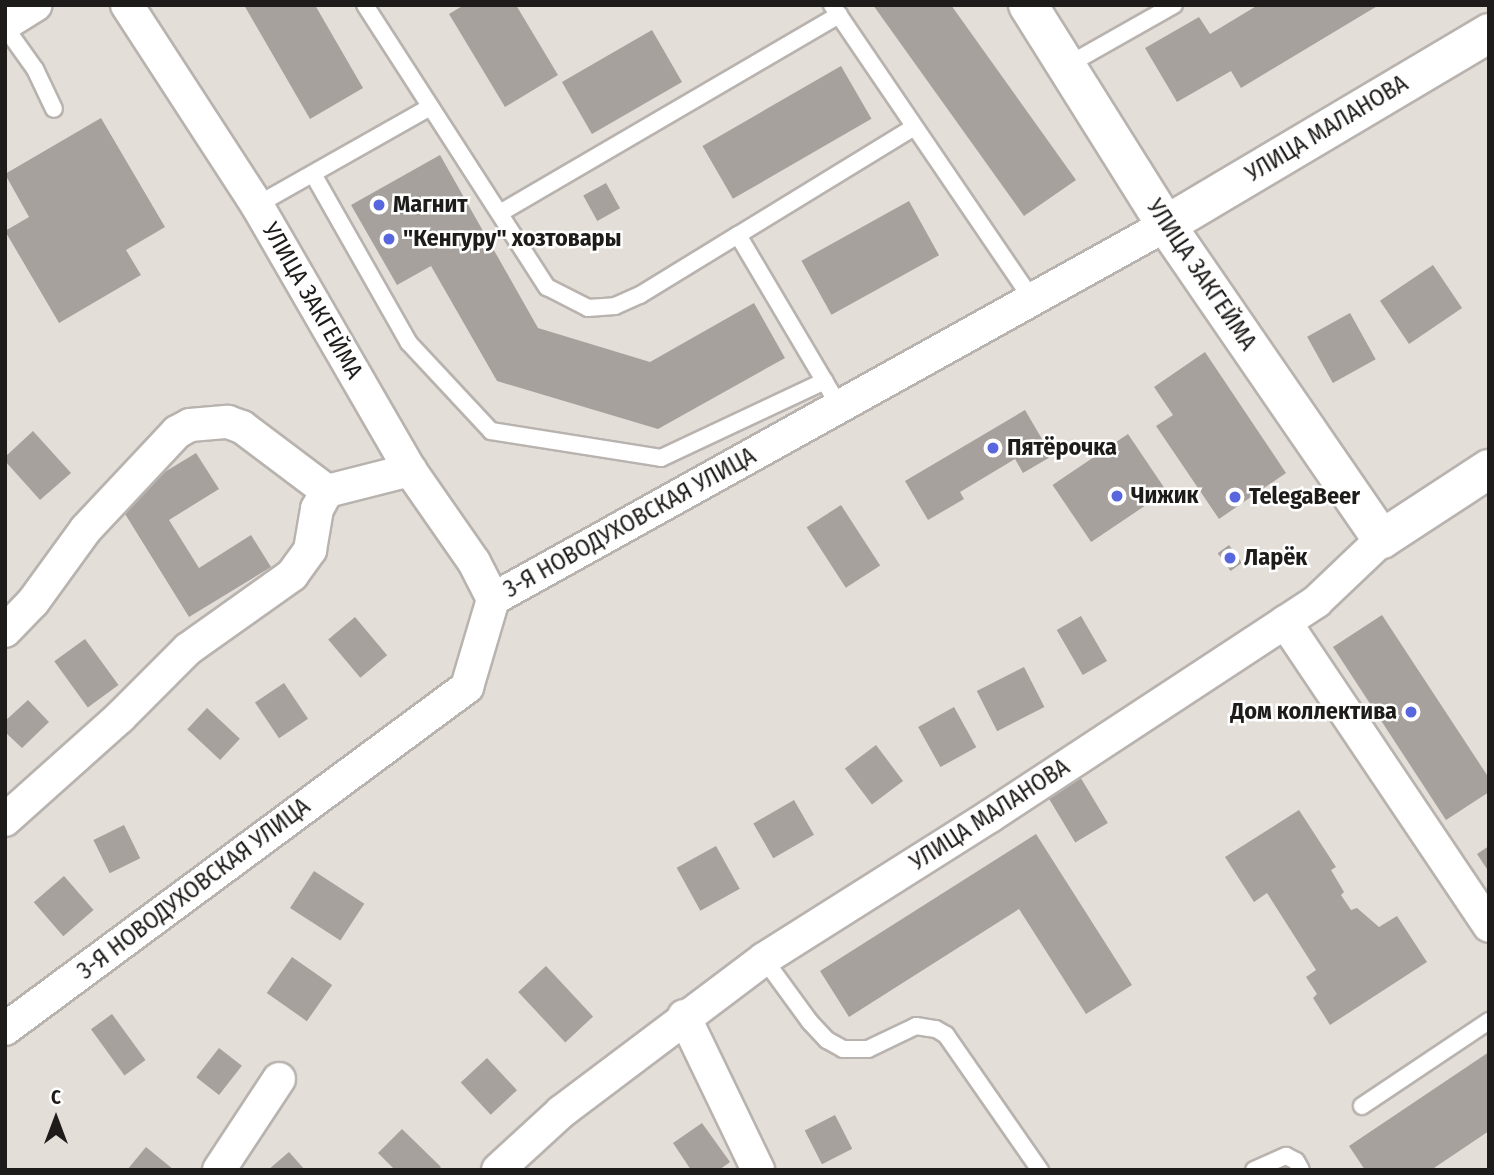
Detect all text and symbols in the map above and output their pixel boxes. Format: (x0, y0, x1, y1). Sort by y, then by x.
street label: УЛИЦА МАЛАНОВА (1241, 69, 1413, 189)
place label: Магнит (393, 191, 468, 219)
street label: УЛИЦА ЗАКГЕЙМА (1140, 194, 1262, 356)
marker: Магнит (371, 197, 387, 213)
street label: УЛИЦА ЗАКГЕЙМА (256, 218, 368, 384)
place label: "Кенгуру" хозтовары (403, 225, 621, 253)
marker: "Кенгуру" хозтовары (381, 231, 397, 247)
place label: Пятёрочка (1007, 434, 1117, 462)
marker: Пятёрочка (985, 440, 1001, 456)
street label: 3-Я НОВОДУХОВСКАЯ УЛИЦА (499, 442, 761, 604)
place label: Чижик (1131, 482, 1199, 510)
place label: TelegaBeer (1249, 483, 1360, 511)
marker: Чижик (1109, 488, 1125, 504)
marker: TelegaBeer (1227, 489, 1243, 505)
place label: Ларёк (1244, 544, 1307, 572)
marker: Ларёк (1222, 550, 1238, 566)
place label: Дом коллектива (1230, 698, 1397, 726)
marker: Дом коллектива (1403, 704, 1419, 720)
street label: УЛИЦА МАЛАНОВА (905, 753, 1075, 877)
street label: 3-Я НОВОДУХОВСКАЯ УЛИЦА (72, 792, 316, 986)
north arrow (21, 1084, 91, 1154)
text: С (51, 1086, 61, 1109)

